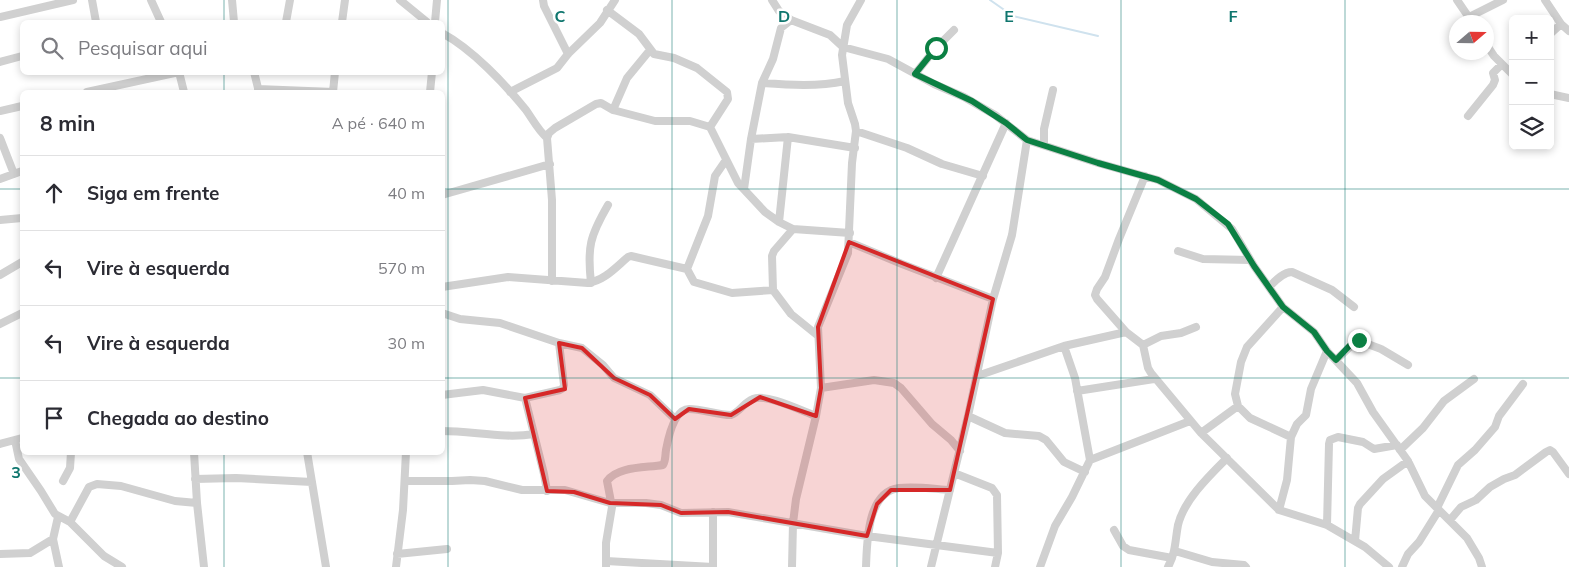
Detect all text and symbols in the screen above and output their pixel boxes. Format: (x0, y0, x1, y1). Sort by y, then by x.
text: C (555, 6, 566, 26)
text: D (778, 6, 790, 26)
text: E (1004, 6, 1014, 26)
text: F (1228, 6, 1238, 26)
north arrow (1449, 15, 1494, 60)
map controls (1509, 15, 1554, 150)
button: + (1509, 15, 1554, 60)
search box (20, 20, 445, 75)
icon: search (38, 34, 66, 62)
text: Pesquisar aqui (78, 36, 208, 60)
route start (925, 37, 948, 60)
button: − (1509, 60, 1554, 105)
button: layers (1509, 105, 1554, 150)
text: 8 min (40, 110, 95, 136)
text: A pé · 640 m (332, 113, 425, 133)
icon: ahead (40, 179, 68, 207)
text: Siga em frente (87, 181, 219, 205)
text: 40 m (388, 183, 425, 203)
icon: left (40, 254, 68, 282)
text: Vire à esquerda (87, 256, 230, 280)
text: 570 m (378, 258, 425, 278)
icon: left (40, 329, 68, 357)
route end (1348, 329, 1371, 352)
text: Vire à esquerda (87, 331, 230, 355)
text: 30 m (388, 333, 425, 353)
icon: arrive (40, 404, 68, 432)
text: Chegada ao destino (87, 406, 269, 430)
text: 3 (11, 462, 21, 482)

